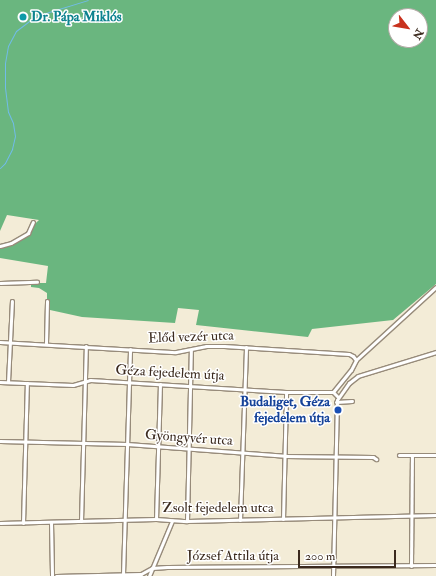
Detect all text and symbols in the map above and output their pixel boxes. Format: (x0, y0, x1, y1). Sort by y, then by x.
north arrow (388, 8, 428, 48)
place label: Dr. Pápa Miklós (31, 9, 122, 25)
marker: Dr. Pápa Miklós (18, 12, 28, 22)
text: N (410, 26, 426, 41)
street label: Előd vezér utca (148, 327, 234, 347)
street label: Géza fejedelem útja (115, 362, 225, 384)
place label: Budaliget, Géza fejedelem útja (240, 394, 330, 426)
marker: Budaliget, Géza fejedelem útja (333, 405, 343, 415)
street label: Gyöngyvér utca (145, 427, 233, 449)
street label: Zsolt fejedelem utca (162, 500, 274, 516)
scale bar (300, 542, 398, 568)
street label: József Attila útja (187, 548, 279, 564)
text: 200 m (305, 549, 335, 564)

